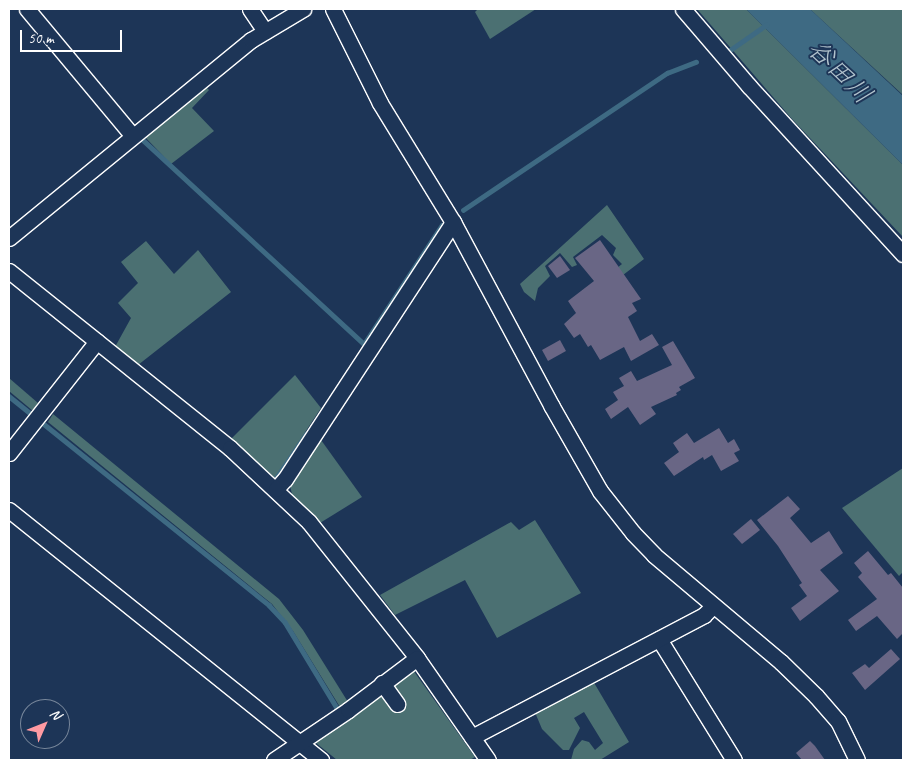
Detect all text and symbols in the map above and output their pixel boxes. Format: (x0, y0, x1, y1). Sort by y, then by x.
scale bar (22, 20, 125, 52)
text: 50 m (28, 29, 54, 48)
water label: 谷田川 (801, 33, 879, 111)
north arrow (20, 699, 70, 749)
text: N (46, 705, 65, 723)

